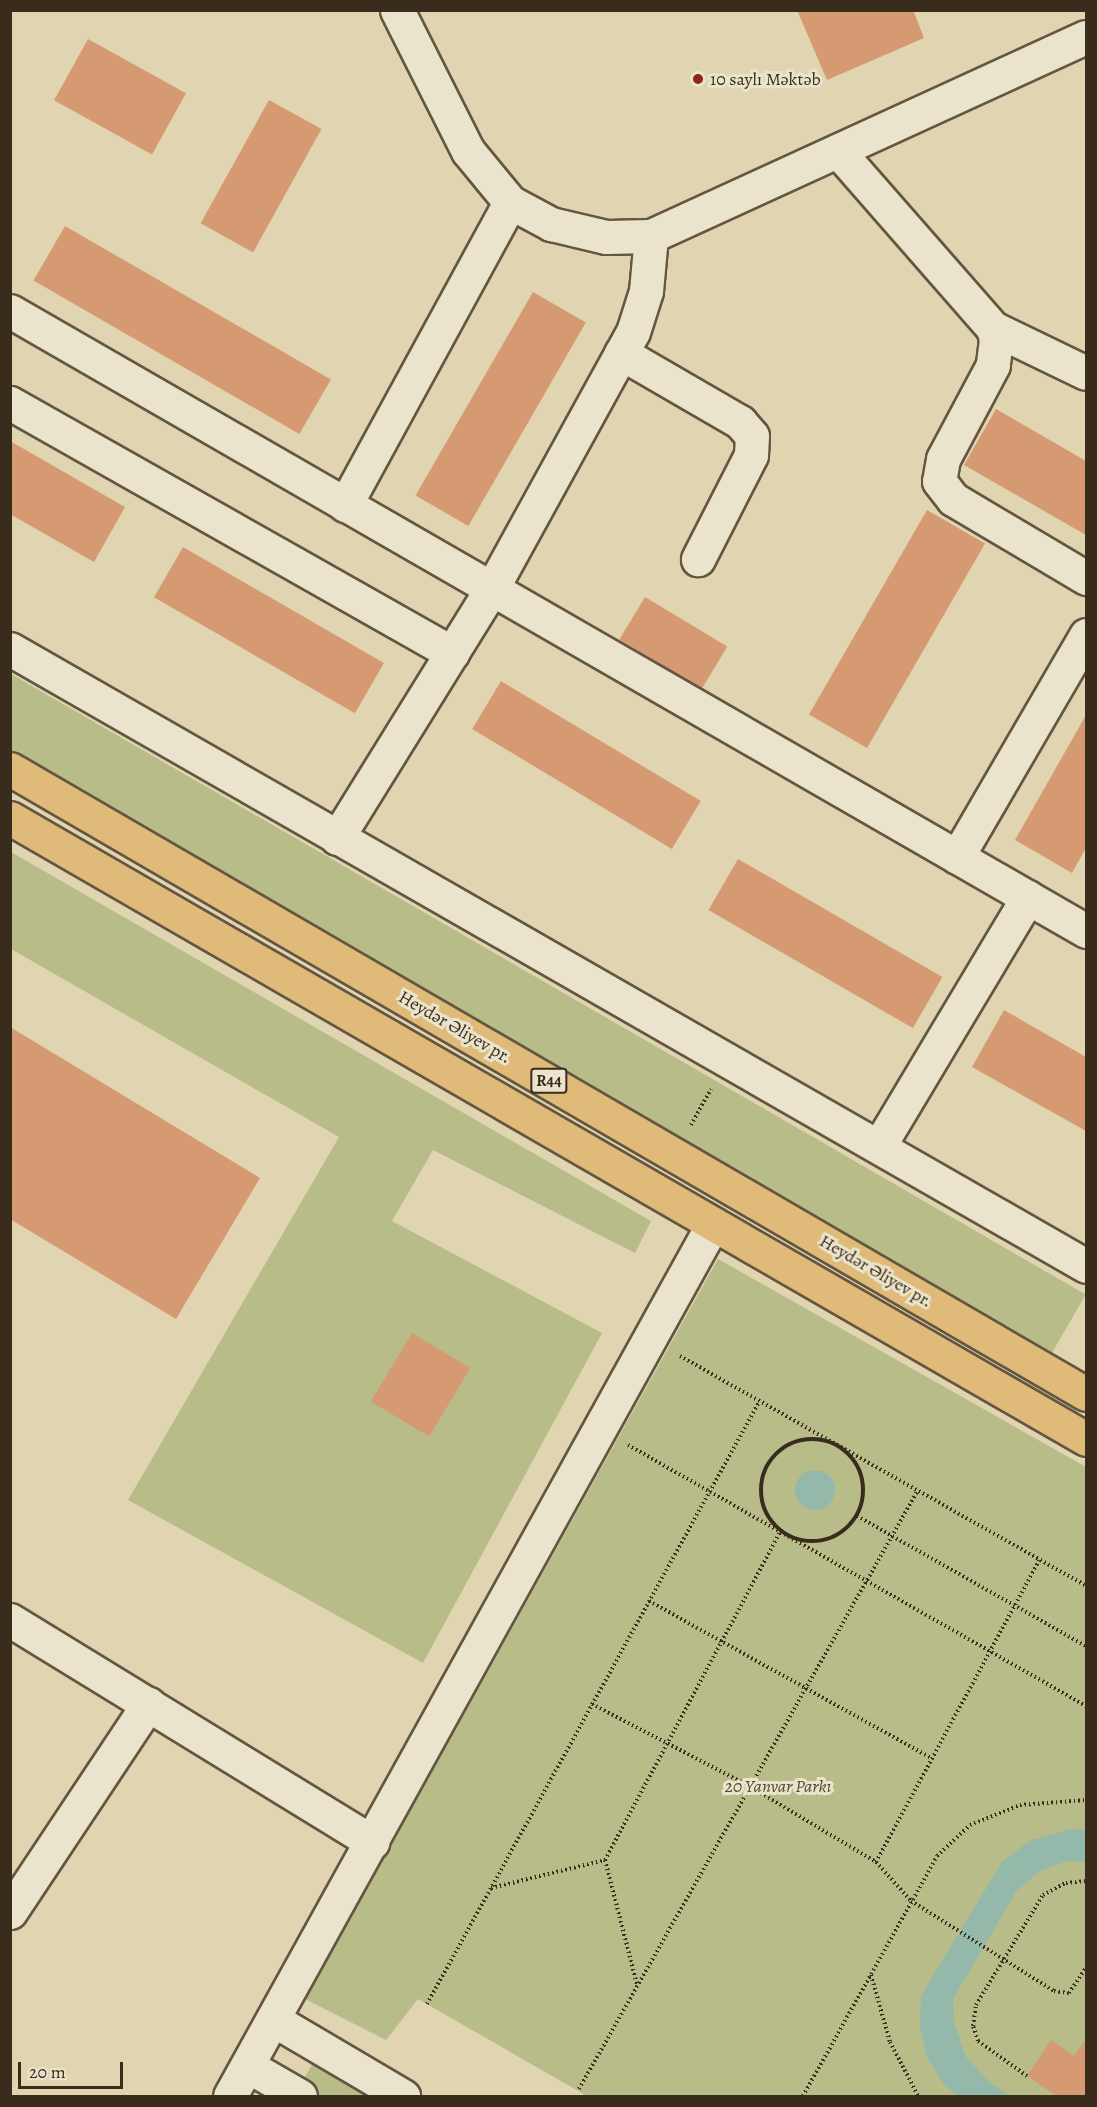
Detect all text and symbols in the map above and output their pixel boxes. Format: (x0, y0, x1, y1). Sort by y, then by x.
place label: 10 saylı Məktəb (710, 68, 821, 90)
marker: 10 saylı Məktəb (691, 72, 705, 86)
street label: Heydər Əliyev pr. (395, 986, 515, 1068)
road number: R44 (530, 1068, 568, 1094)
street label: Heydər Əliyev pr. (816, 1230, 936, 1312)
park label: 20 Yanvar Parkı (725, 1775, 831, 1797)
scale bar (21, 2050, 126, 2088)
text: 20 m (29, 2060, 66, 2084)

